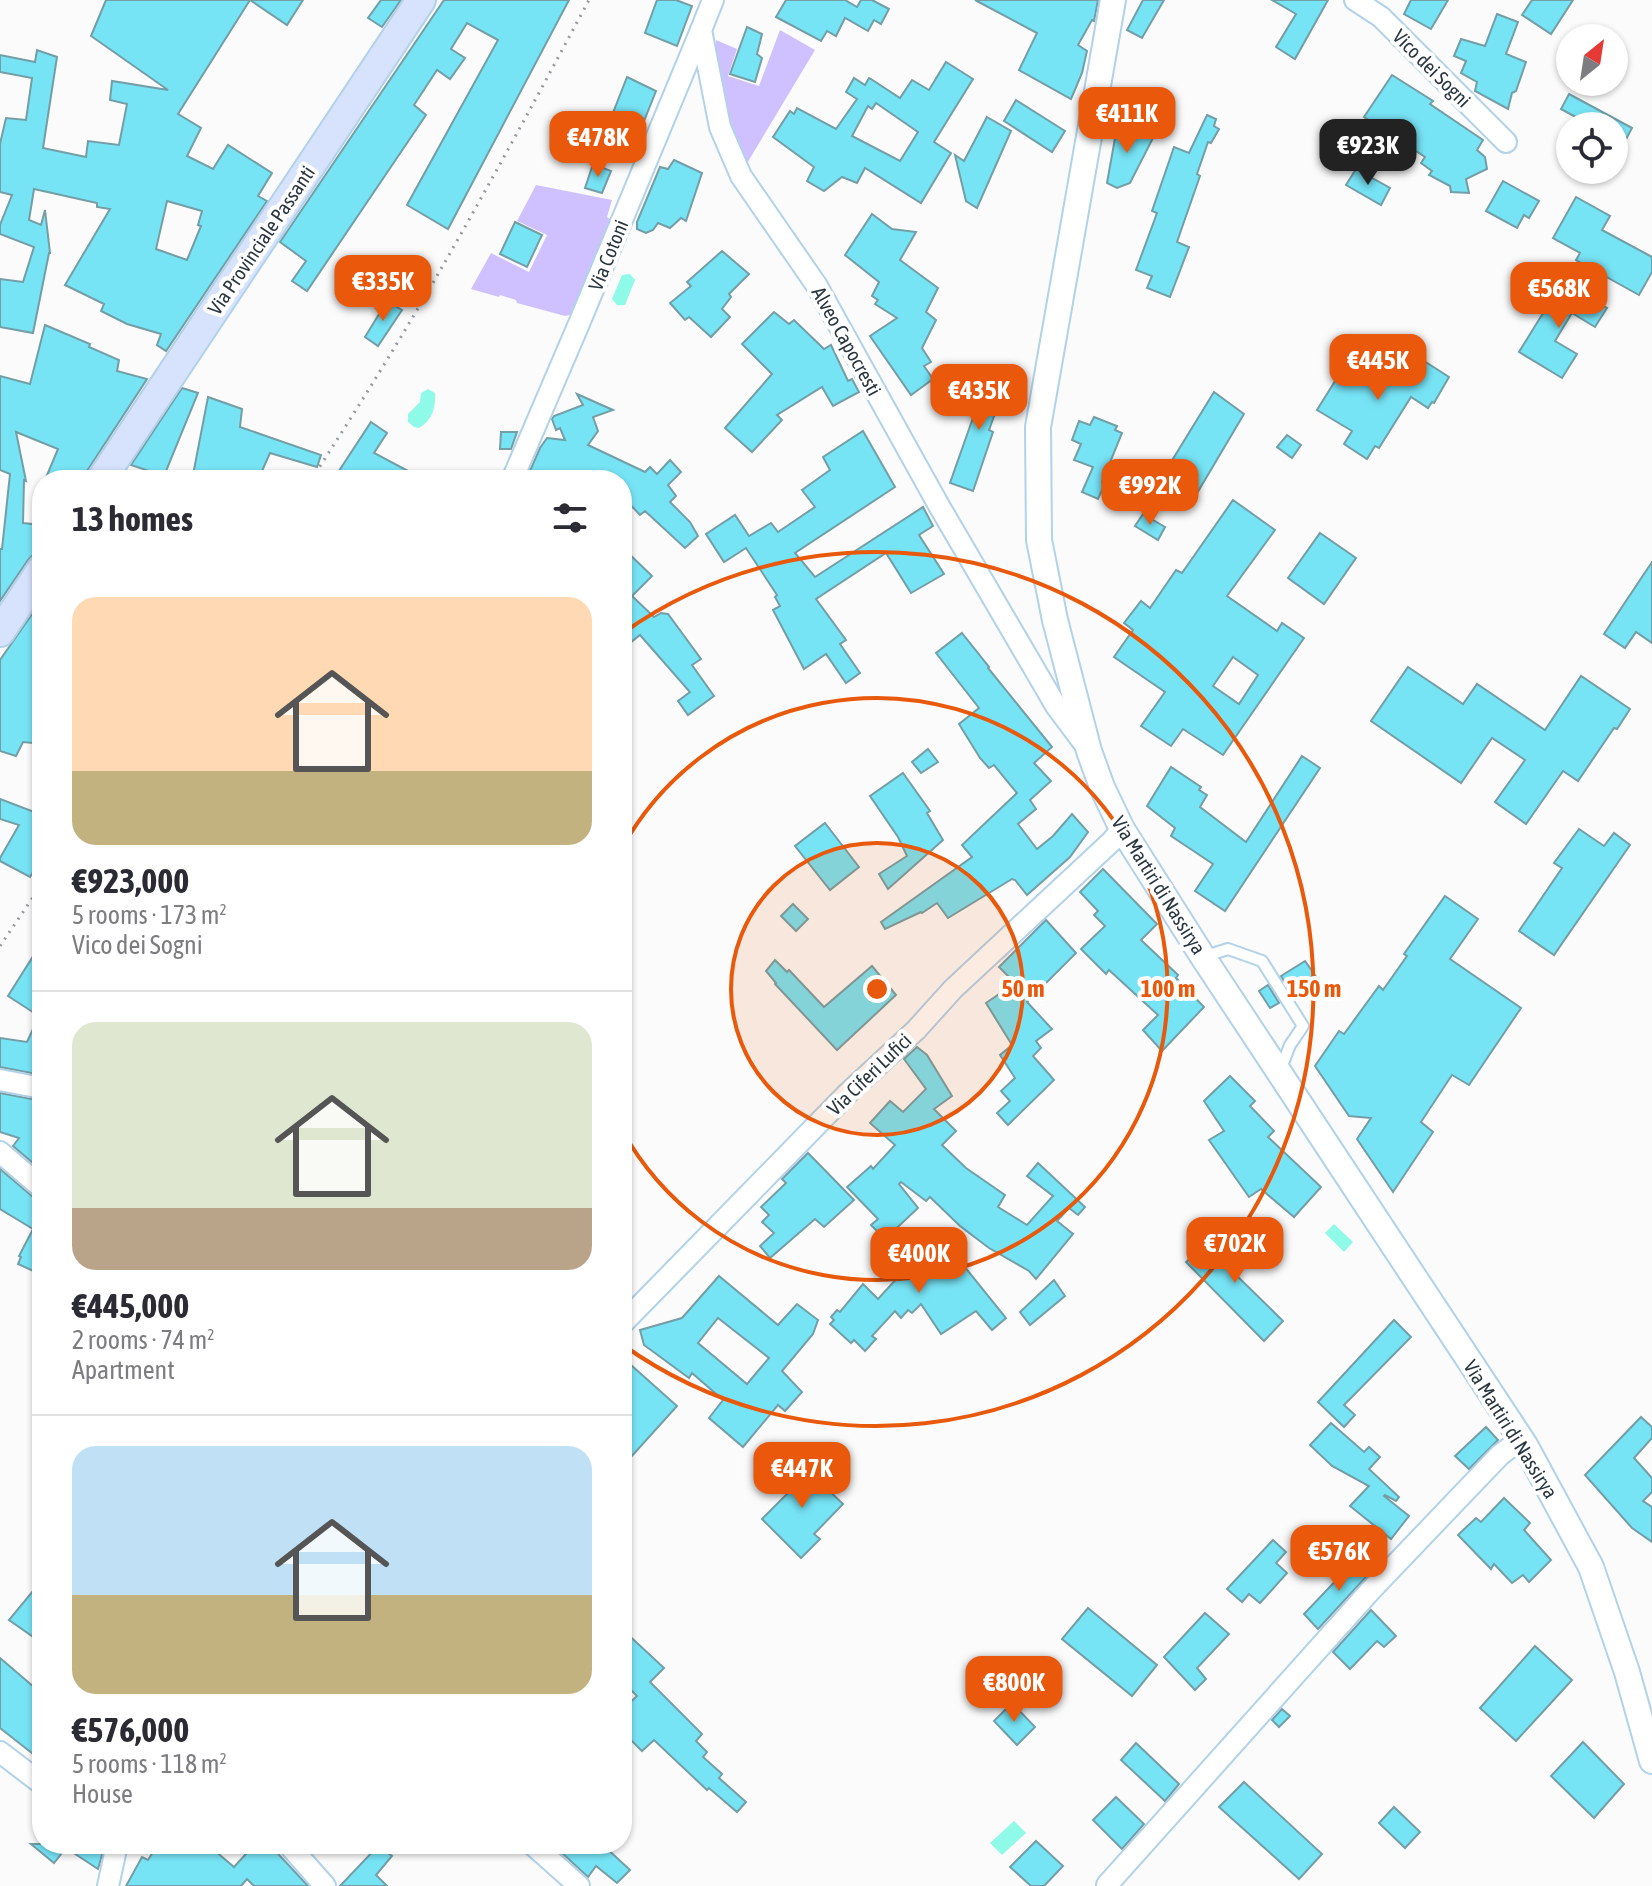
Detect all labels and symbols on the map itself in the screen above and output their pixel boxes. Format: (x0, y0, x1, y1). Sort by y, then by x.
street label: Vico dei Sogni (1388, 24, 1476, 112)
north arrow (1556, 24, 1628, 96)
pin: €411K (1071, 87, 1183, 155)
pin: €478K (542, 111, 654, 179)
pin: €923K (1312, 119, 1424, 187)
street label: Via Provinciale Passanti (203, 161, 319, 319)
street label: Via Cotoni (583, 216, 633, 294)
pin: €335K (327, 255, 439, 323)
pin: €568K (1503, 262, 1615, 330)
street label: Alveo Capocresti (808, 282, 886, 400)
pin: €445K (1322, 334, 1434, 402)
pin: €435K (923, 364, 1035, 432)
pin: €992K (1094, 459, 1206, 527)
street label: Via Martiri di Nassirya (1107, 812, 1211, 958)
centre of rings (863, 975, 891, 1003)
text: 50 m (1001, 975, 1045, 1002)
text: 100 m (1141, 975, 1195, 1002)
text: 150 m (1287, 975, 1341, 1002)
street label: Via Ciferi Lufici (822, 1028, 916, 1120)
pin: €702K (1179, 1217, 1291, 1285)
pin: €400K (863, 1227, 975, 1295)
street label: Via Martiri di Nassirya (1459, 1356, 1563, 1502)
pin: €447K (746, 1442, 858, 1510)
pin: €576K (1283, 1525, 1395, 1593)
pin: €800K (958, 1656, 1070, 1724)

